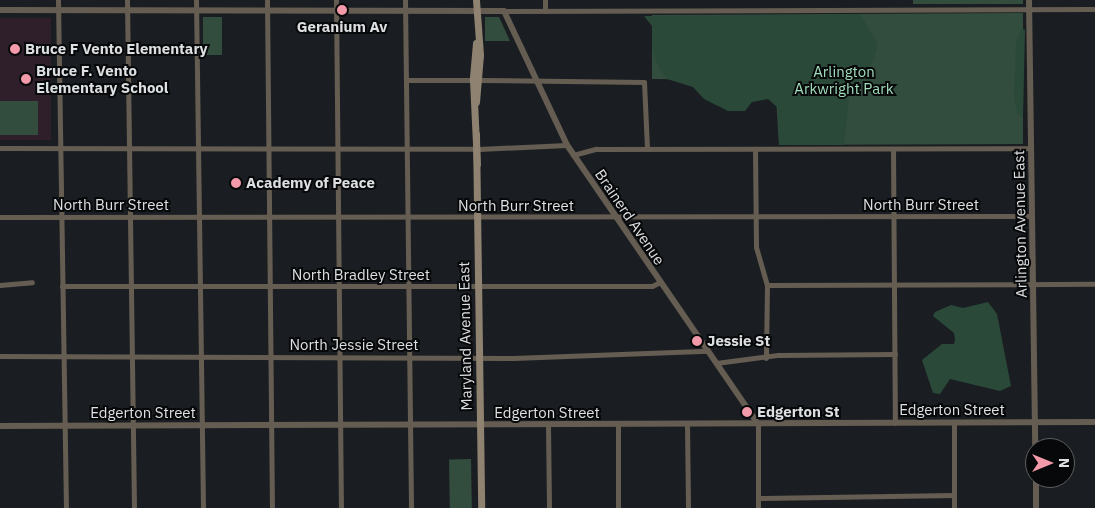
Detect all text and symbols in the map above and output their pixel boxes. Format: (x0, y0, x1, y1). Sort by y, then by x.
marker: Geranium Av (336, 4, 348, 16)
place label: Geranium Av (297, 18, 387, 36)
place label: Bruce F Vento Elementary (25, 40, 208, 58)
marker: Bruce F Vento Elementary (9, 43, 21, 55)
place label: Bruce F. Vento Elementary School (36, 61, 168, 96)
park label: Arlington Arkwright Park (794, 62, 894, 97)
marker: Bruce F. Vento Elementary School (20, 73, 32, 85)
street label: Arlington Avenue East (1010, 150, 1030, 298)
street label: Brainerd Avenue (591, 166, 669, 268)
place label: Academy of Peace (246, 174, 375, 192)
marker: Academy of Peace (230, 177, 242, 189)
street label: North Burr Street (53, 196, 169, 214)
street label: North Burr Street (863, 196, 979, 214)
street label: North Burr Street (458, 197, 574, 215)
street label: Maryland Avenue East (455, 261, 475, 411)
street label: North Bradley Street (292, 266, 430, 284)
place label: Jessie St (707, 332, 770, 350)
marker: Jessie St (691, 335, 703, 347)
street label: North Jessie Street (290, 336, 418, 354)
street label: Edgerton Street (899, 401, 1005, 419)
place label: Edgerton St (757, 403, 839, 421)
street label: Edgerton Street (90, 404, 196, 422)
street label: Edgerton Street (494, 404, 600, 422)
marker: Edgerton St (741, 406, 753, 418)
north arrow (1025, 438, 1075, 488)
text: N (1055, 458, 1073, 468)

